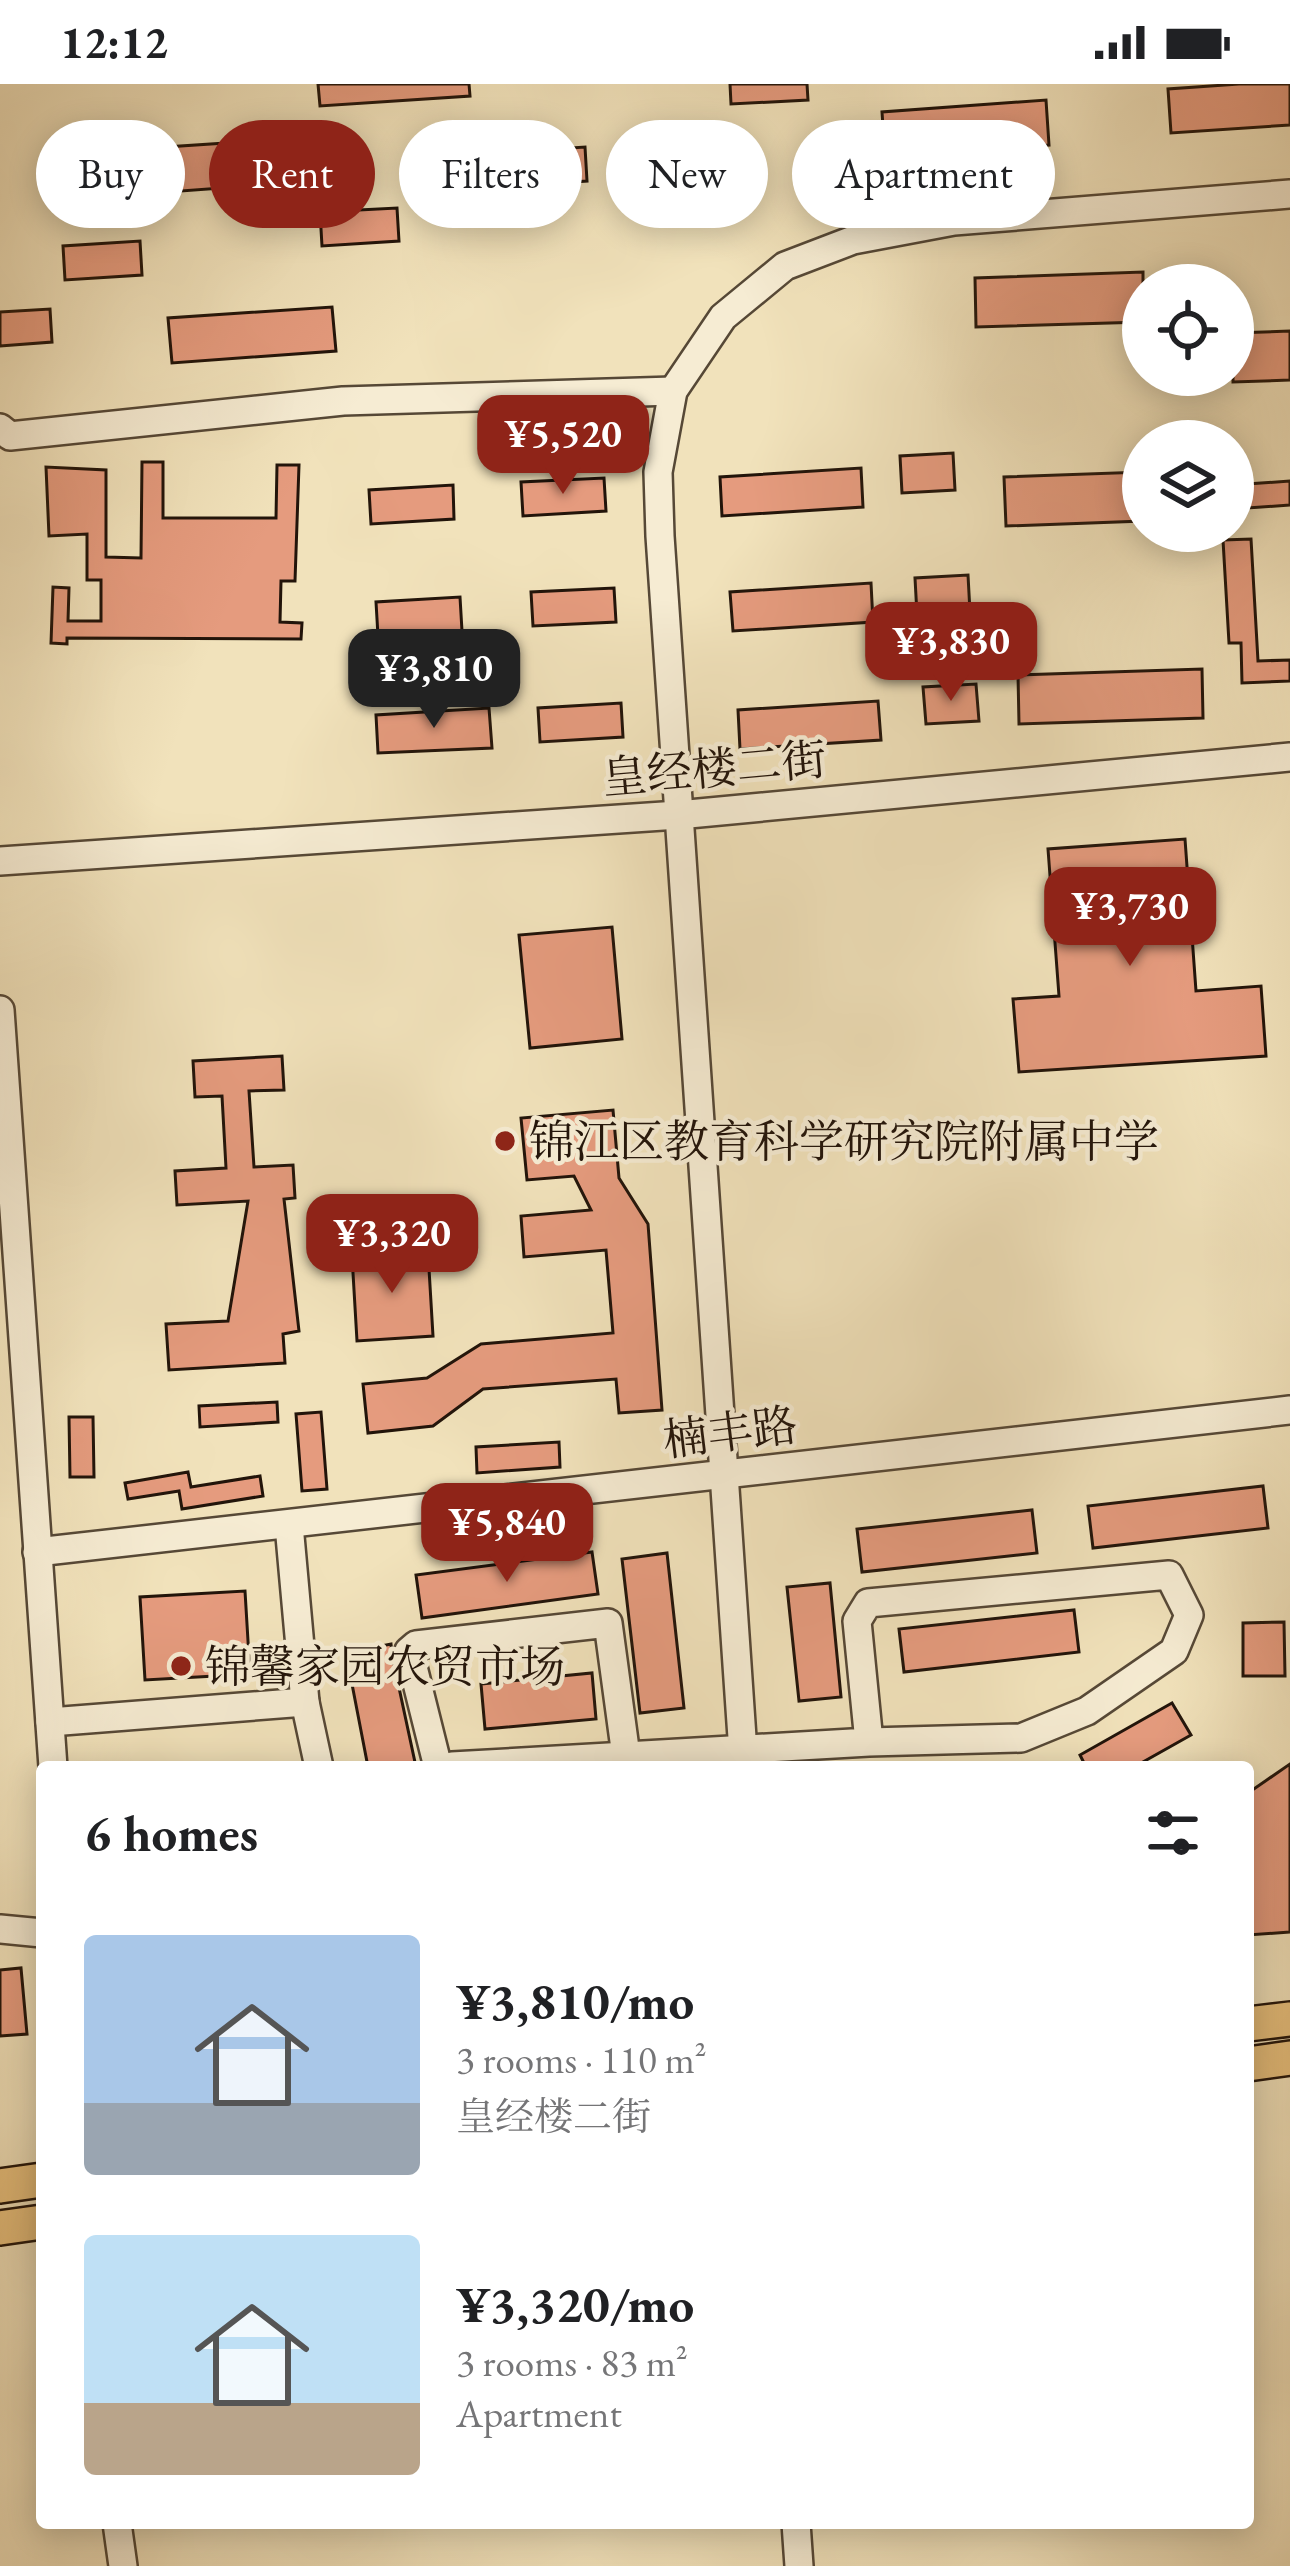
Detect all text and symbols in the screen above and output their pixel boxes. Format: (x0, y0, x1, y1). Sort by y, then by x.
text: 12:12 (60, 13, 168, 71)
chip: Buy (36, 120, 185, 228)
chip: Rent (209, 120, 375, 228)
chip: Filters (399, 120, 582, 228)
chip: New (606, 120, 768, 228)
chip: Apartment (792, 120, 1055, 228)
map controls (1122, 264, 1254, 552)
button: locate (1122, 264, 1254, 396)
pin: ¥5,520 (465, 395, 661, 497)
text: ¥5,520 (504, 408, 622, 459)
button: layers (1122, 420, 1254, 552)
pin: ¥3,830 (853, 602, 1049, 704)
text: ¥3,830 (892, 615, 1010, 666)
pin: ¥3,810 (336, 629, 532, 731)
text: ¥3,810 (375, 642, 493, 693)
street label: 皇经楼二街 (599, 729, 829, 807)
pin: ¥3,730 (1032, 867, 1228, 969)
text: ¥3,730 (1071, 880, 1189, 931)
place label: 锦江区教育科学研究院附属中学 (529, 1112, 1159, 1170)
marker: 锦江区教育科学研究院附属中学 (492, 1128, 518, 1154)
pin: ¥3,320 (294, 1194, 490, 1296)
text: ¥3,320 (333, 1207, 451, 1258)
street label: 楠丰路 (659, 1395, 801, 1469)
pin: ¥5,840 (409, 1483, 605, 1585)
text: ¥5,840 (448, 1496, 566, 1547)
place label: 锦馨家园农贸市场 (205, 1637, 565, 1695)
marker: 锦馨家园农贸市场 (168, 1653, 194, 1679)
text: 6 homes (84, 1800, 258, 1866)
icon: filters (1140, 1800, 1206, 1866)
text: ¥3,810/mo (456, 1968, 694, 2034)
icon: home (180, 1983, 324, 2127)
text: 3 rooms · 110 m² (456, 2034, 707, 2085)
text: 皇经楼二街 (456, 2091, 651, 2142)
text: ¥3,320/mo (456, 2271, 694, 2337)
icon: home (180, 2283, 324, 2427)
text: 3 rooms · 83 m² (456, 2337, 688, 2388)
text: Apartment (456, 2388, 622, 2439)

